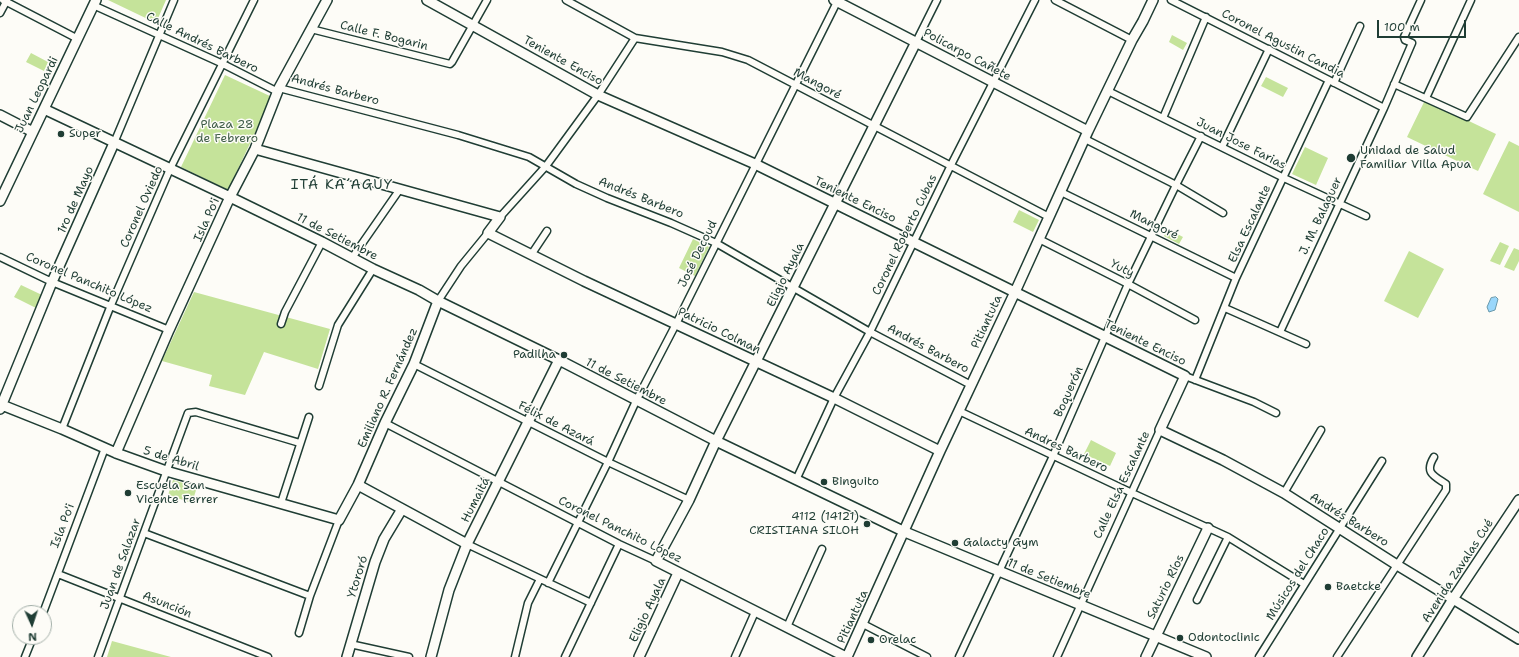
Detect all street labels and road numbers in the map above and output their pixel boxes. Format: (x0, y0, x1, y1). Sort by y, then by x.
street label: Coronel Agustin Candia (1219, 7, 1347, 81)
street label: Calle Andrés Barbero (144, 10, 260, 76)
street label: Calle F. Bogarin (339, 18, 429, 54)
street label: Policarpo Cañete (921, 26, 1013, 84)
street label: Teniente Enciso (521, 33, 605, 89)
street label: Juan Leopardi (12, 54, 62, 136)
street label: Mangoré (790, 65, 844, 103)
street label: Andrés Barbero (289, 71, 381, 109)
street label: Juan Jose Farias (1194, 115, 1288, 173)
street label: 1ro de Mayo (55, 164, 97, 236)
street label: Coronel Oviedo (118, 164, 166, 250)
street label: Coronel Roberto Cubas (869, 172, 941, 298)
street label: Andrés Barbero (596, 174, 686, 222)
street label: Teniente Enciso (812, 174, 898, 226)
street label: J. M. Balaguer (1297, 175, 1345, 257)
street label: Elsa Escalante (1226, 183, 1274, 265)
street label: Isla Po'i (191, 196, 223, 244)
street label: Mangoré (1127, 207, 1181, 243)
street label: 11 de Setiembre (294, 210, 380, 264)
street label: José Decoud (676, 218, 720, 290)
street label: Eligio Ayala (764, 240, 808, 310)
street label: Coronel Panchito López (24, 250, 154, 316)
street label: Yuty (1108, 257, 1136, 281)
street label: Pitiantuta (968, 293, 1006, 351)
street label: Patricio Colman (675, 305, 763, 357)
street label: Teniente Enciso (1102, 317, 1188, 369)
street label: Andrés Barbero (885, 321, 971, 377)
street label: Emiliano R. Fernández (355, 326, 421, 450)
street label: 11 de Setiembre (583, 355, 669, 409)
street label: Boquerón (1051, 364, 1087, 420)
street label: Félix de Azará (516, 399, 596, 449)
street label: Andres Barbero (1022, 424, 1110, 476)
street label: Calle Elsa Escalante (1091, 429, 1153, 541)
street label: 5 de Abril (141, 444, 201, 474)
street label: Humaitá (458, 475, 494, 525)
street label: Andrés Barbero (1307, 490, 1391, 550)
street label: Coronel Panchito López (556, 494, 684, 566)
street label: Isla Po'i (48, 502, 78, 550)
street label: Juan de Salazar (98, 516, 144, 612)
street label: Avenida Zavalas Cué (1419, 517, 1497, 625)
street label: Músicos del Chaco (1264, 525, 1332, 623)
street label: Saturio Ríos (1144, 552, 1188, 622)
street label: Ytororó (345, 554, 371, 600)
street label: 11 de Setiembre (1005, 556, 1093, 602)
street label: Eligio Ayala (627, 575, 669, 645)
street label: Pitiantuta (834, 588, 872, 646)
street label: Asunción (140, 589, 194, 621)

